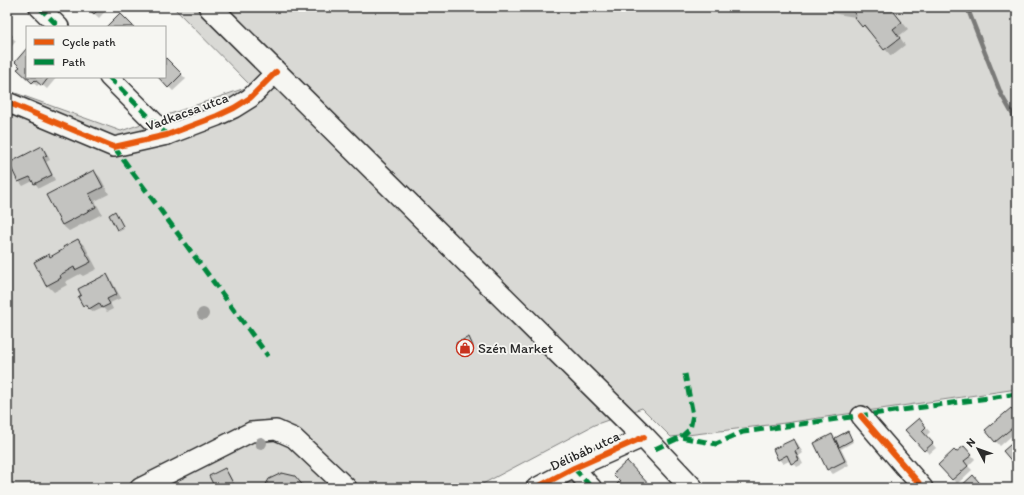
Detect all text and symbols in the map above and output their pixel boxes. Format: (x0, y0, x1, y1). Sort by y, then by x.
legend (26, 26, 166, 78)
text: Cycle path (62, 35, 116, 49)
text: Path (62, 55, 85, 69)
street label: Vadkacsa utca (144, 89, 231, 135)
shop icon: Szén Market (455, 338, 475, 358)
place label: Szén Market (478, 340, 553, 357)
street label: Délibáb utca (547, 427, 623, 475)
north arrow (958, 429, 998, 469)
text: N (963, 436, 978, 450)

